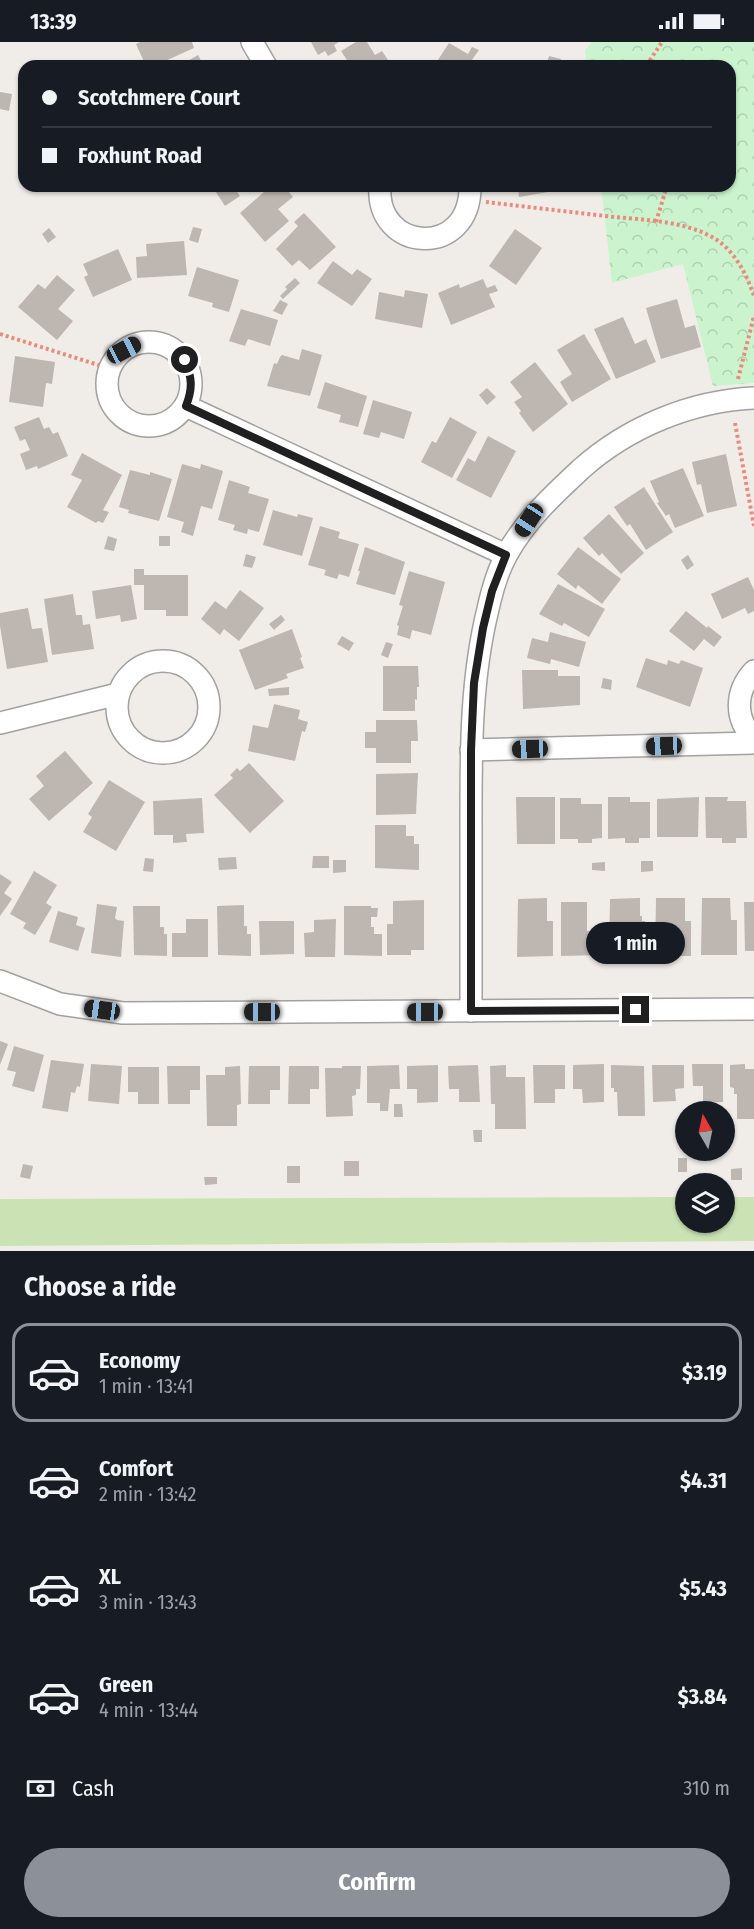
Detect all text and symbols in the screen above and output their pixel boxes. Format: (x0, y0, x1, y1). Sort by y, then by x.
text: 13:39 (30, 8, 77, 35)
text: Scotchmere Court (78, 84, 240, 111)
text: Foxhunt Road (78, 142, 202, 169)
car (104, 334, 144, 366)
route start (171, 346, 198, 373)
car (512, 500, 546, 540)
car (646, 736, 682, 756)
car (512, 739, 548, 759)
callout: 1 min (586, 923, 686, 965)
text: 1 min (614, 931, 657, 955)
route end (622, 996, 649, 1023)
car (83, 999, 121, 1021)
car (244, 1003, 280, 1021)
car (407, 1003, 443, 1021)
north arrow (675, 1101, 735, 1161)
map controls (675, 1101, 735, 1233)
button: layers (675, 1173, 735, 1233)
text: Choose a ride (24, 1271, 176, 1303)
icon: car (27, 1346, 81, 1400)
text: Economy (99, 1347, 180, 1374)
text: $3.19 (682, 1359, 727, 1386)
text: 1 min · 13:41 (99, 1374, 193, 1398)
icon: car (27, 1454, 81, 1508)
text: Comfort (99, 1455, 173, 1482)
text: $4.31 (680, 1467, 727, 1494)
text: 2 min · 13:42 (99, 1482, 196, 1506)
icon: car (27, 1562, 81, 1616)
text: XL (99, 1563, 121, 1590)
text: $5.43 (679, 1575, 727, 1602)
text: 3 min · 13:43 (99, 1590, 197, 1614)
icon: car (27, 1670, 81, 1724)
text: Green (99, 1671, 153, 1698)
text: $3.84 (678, 1683, 727, 1710)
text: 4 min · 13:44 (99, 1698, 198, 1722)
icon: cash (24, 1772, 57, 1805)
text: Cash (72, 1775, 115, 1802)
text: 310 m (683, 1776, 730, 1800)
button: Confirm (24, 1848, 730, 1917)

